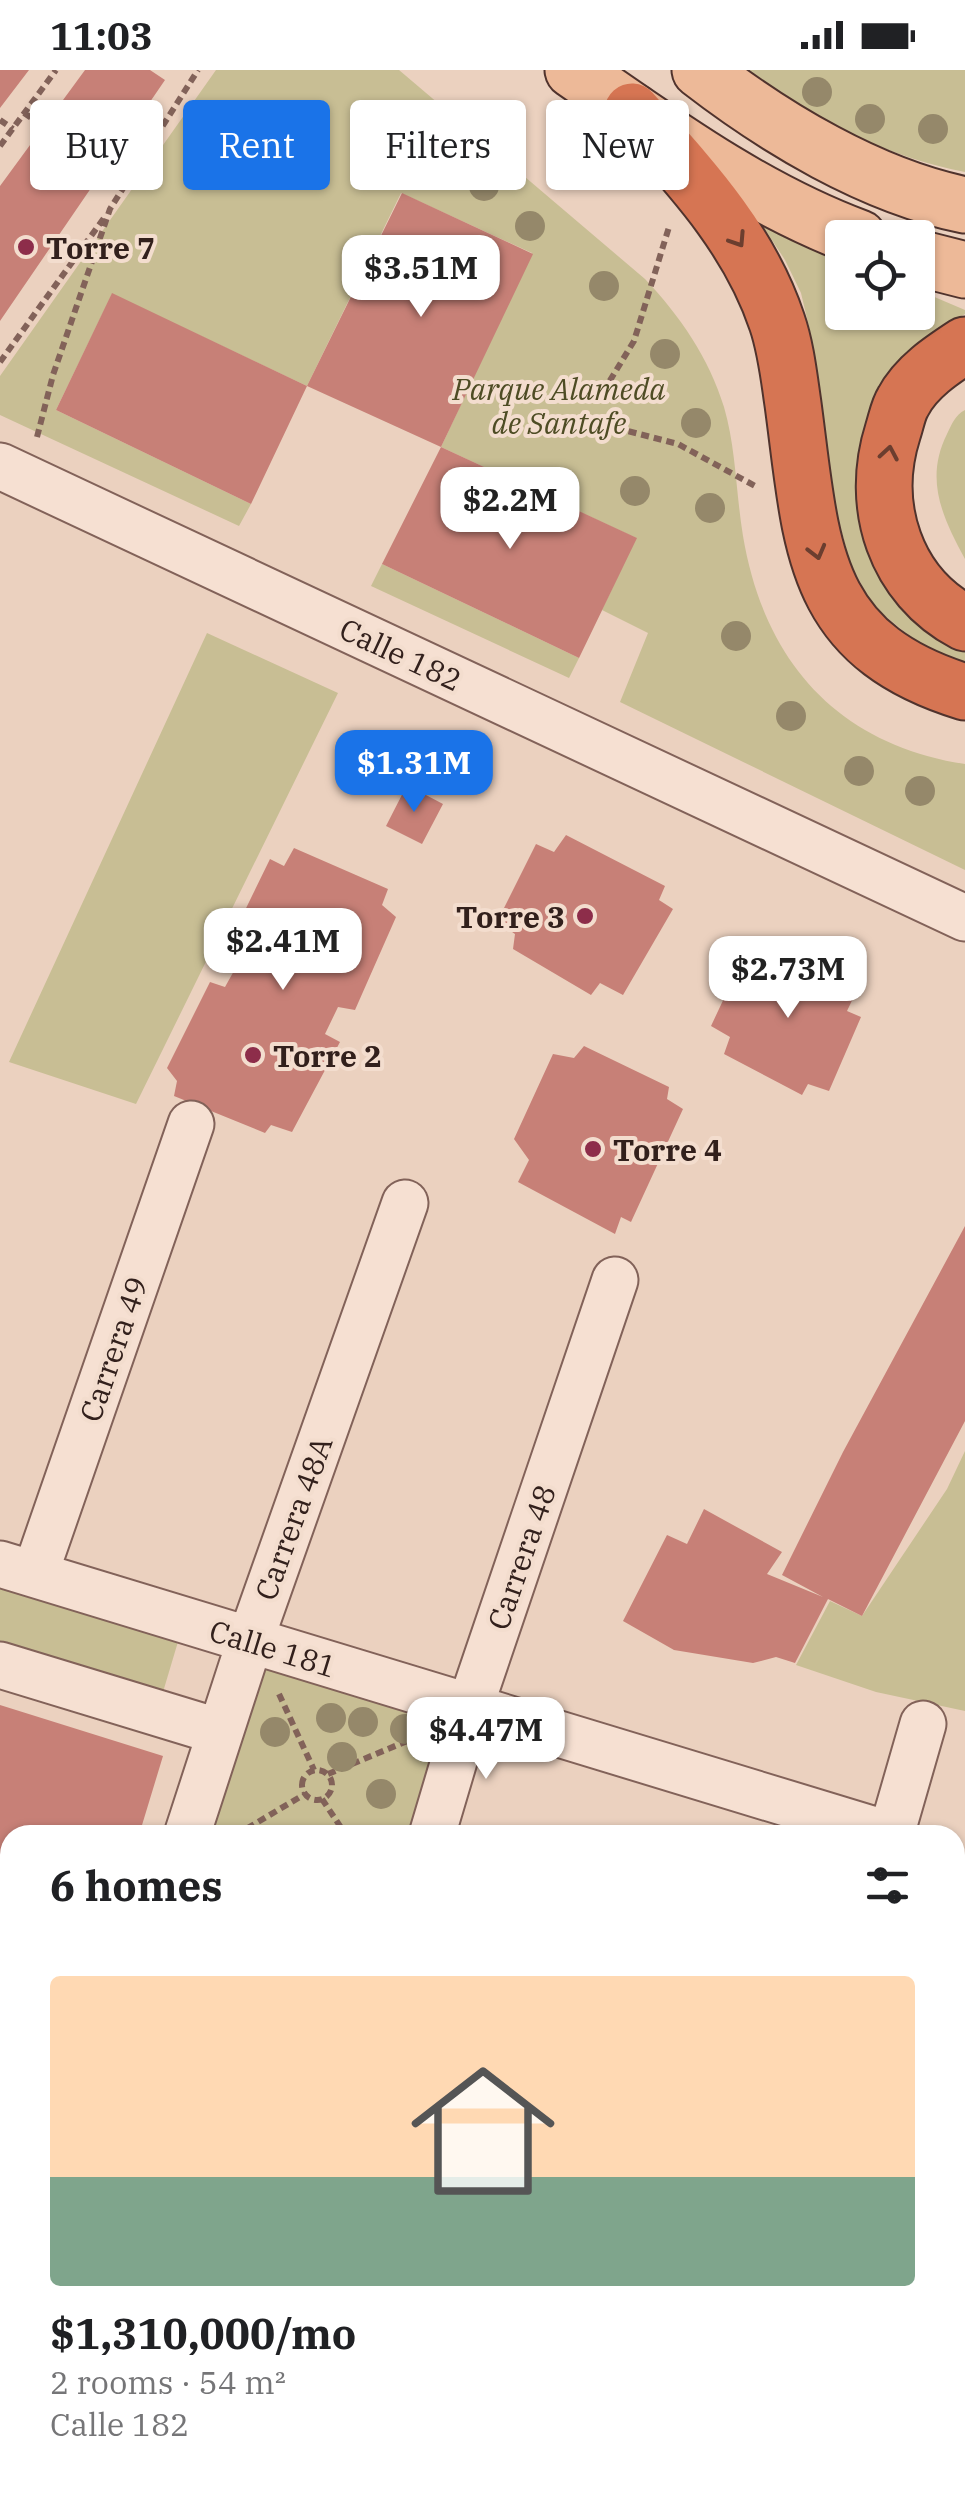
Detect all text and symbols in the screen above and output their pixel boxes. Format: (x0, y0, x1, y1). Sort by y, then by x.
text: 11:03 (50, 11, 153, 60)
chip: Buy (30, 100, 163, 190)
chip: Rent (183, 100, 330, 190)
chip: Filters (350, 100, 526, 190)
chip: New (546, 100, 689, 190)
map controls (825, 220, 935, 330)
button: locate (825, 220, 935, 330)
place label: Torre 7 (46, 228, 155, 267)
one-way arrow (725, 230, 744, 248)
pin: $3.51M (340, 235, 502, 320)
marker: Torre 7 (15, 236, 37, 258)
text: $3.51M (364, 246, 478, 288)
park label: Parque Alameda de Santafe (451, 369, 666, 442)
one-way arrow (878, 445, 899, 461)
pin: $2.2M (440, 467, 580, 552)
text: $2.2M (462, 478, 558, 520)
one-way arrow (805, 543, 826, 560)
street label: Calle 182 (334, 609, 468, 699)
pin: $1.31M (333, 730, 495, 815)
text: $1.31M (357, 741, 471, 783)
place label: Torre 3 (456, 897, 565, 936)
marker: Torre 3 (574, 905, 596, 927)
pin: $2.41M (202, 908, 364, 993)
text: $2.41M (226, 919, 340, 961)
pin: $2.73M (707, 936, 869, 1021)
text: $2.73M (731, 947, 845, 989)
place label: Torre 2 (273, 1036, 382, 1075)
marker: Torre 2 (242, 1044, 264, 1066)
place label: Torre 4 (613, 1130, 722, 1169)
marker: Torre 4 (582, 1138, 604, 1160)
street label: Carrera 49 (70, 1271, 156, 1427)
street label: Carrera 48A (245, 1430, 341, 1605)
street label: Carrera 48 (478, 1479, 564, 1635)
street label: Calle 181 (205, 1610, 341, 1686)
pin: $4.47M (405, 1697, 567, 1782)
text: $4.47M (429, 1708, 543, 1750)
text: 6 homes (50, 1858, 223, 1913)
icon: filters (860, 1858, 915, 1913)
icon: home (393, 2041, 573, 2221)
text: $1,310,000/mo (50, 2306, 356, 2361)
text: 2 rooms · 54 m² (50, 2361, 286, 2403)
text: Calle 182 (50, 2403, 189, 2445)

